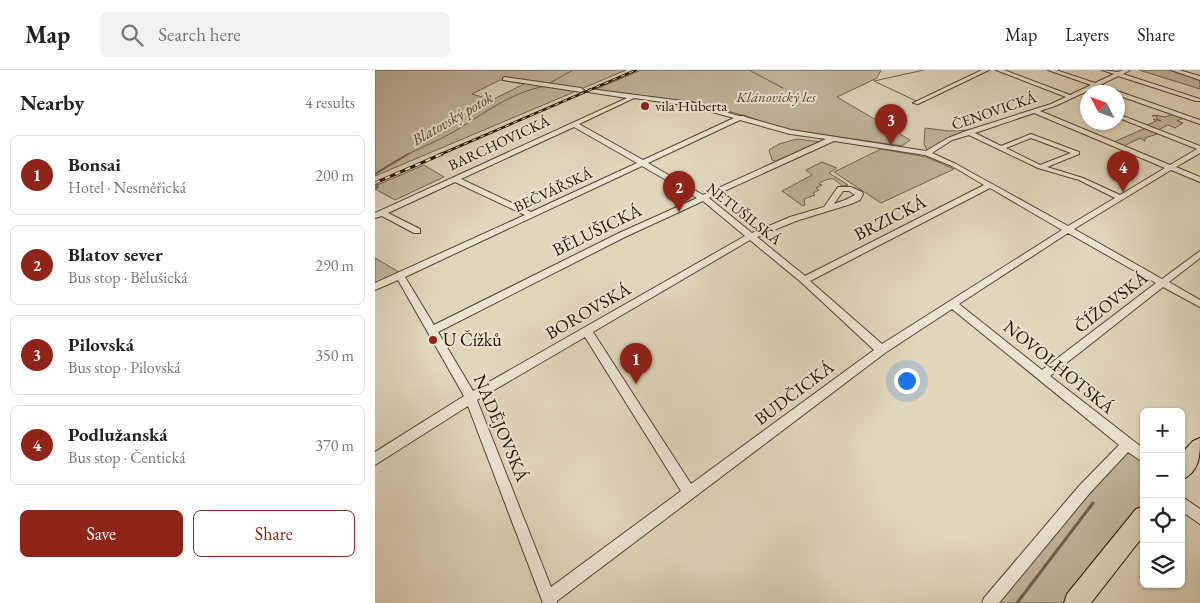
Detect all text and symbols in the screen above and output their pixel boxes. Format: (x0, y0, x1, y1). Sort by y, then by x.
search box (100, 12, 450, 57)
text: Map (25, 19, 70, 50)
icon: search (118, 21, 146, 49)
text: Search here (158, 22, 241, 47)
text: Map (1005, 23, 1037, 46)
text: Layers (1065, 23, 1109, 46)
text: Share (1137, 23, 1175, 46)
north arrow (1080, 85, 1125, 130)
water label: Blatovský potok (407, 86, 497, 151)
park label: Klánovický les (735, 87, 817, 106)
street label: ČENOVICKÁ (949, 87, 1039, 134)
text: Nearby (20, 89, 84, 116)
text: 4 results (305, 92, 355, 113)
place label: vila Huberta (655, 96, 727, 115)
marker: vila Huberta (639, 100, 651, 112)
pin: 3 (875, 104, 907, 145)
street label: BARCHOVICKÁ (445, 110, 553, 174)
pin: 4 (1107, 151, 1139, 192)
text: Bonsai (68, 152, 121, 177)
street label: BEČVÁŘSKÁ (510, 163, 596, 216)
text: 1 (33, 165, 41, 186)
text: 200 m (315, 165, 354, 186)
pin: 2 (663, 171, 695, 212)
text: Hotel · Nesměřická (68, 177, 186, 198)
street label: NETUŠILSKÁ (703, 178, 786, 249)
street label: BRZICKÁ (850, 189, 930, 245)
street label: BĚLUŠICKÁ (548, 198, 646, 261)
text: Blatov sever (68, 242, 163, 267)
text: 2 (33, 255, 41, 276)
text: 290 m (315, 255, 354, 276)
street label: ČÍŽOVSKÁ (1069, 265, 1153, 338)
text: Bus stop · Bělušická (68, 267, 188, 288)
street label: BOROVSKÁ (541, 277, 635, 344)
street label: NOVOLHOTSKÁ (999, 315, 1120, 419)
place label: U Čížků (443, 328, 502, 351)
text: Pilovská (68, 332, 134, 357)
marker: U Čížků (427, 334, 439, 346)
pin: 1 (620, 343, 652, 384)
text: 3 (33, 345, 41, 366)
text: 350 m (315, 345, 354, 366)
street label: BUDČICKÁ (749, 355, 839, 430)
text: Bus stop · Pilovská (68, 357, 181, 378)
your location (894, 368, 920, 394)
street label: NADĚJOVSKÁ (469, 371, 535, 485)
map controls (1140, 408, 1185, 588)
button: + (1140, 408, 1185, 453)
text: Podlužanská (68, 422, 168, 447)
text: 4 (33, 435, 41, 456)
text: 370 m (315, 435, 354, 456)
text: Bus stop · Čentická (68, 447, 186, 468)
button: − (1140, 453, 1185, 498)
button: locate (1140, 498, 1185, 543)
button: Save (20, 510, 183, 557)
button: Share (193, 510, 355, 557)
button: layers (1140, 543, 1185, 588)

